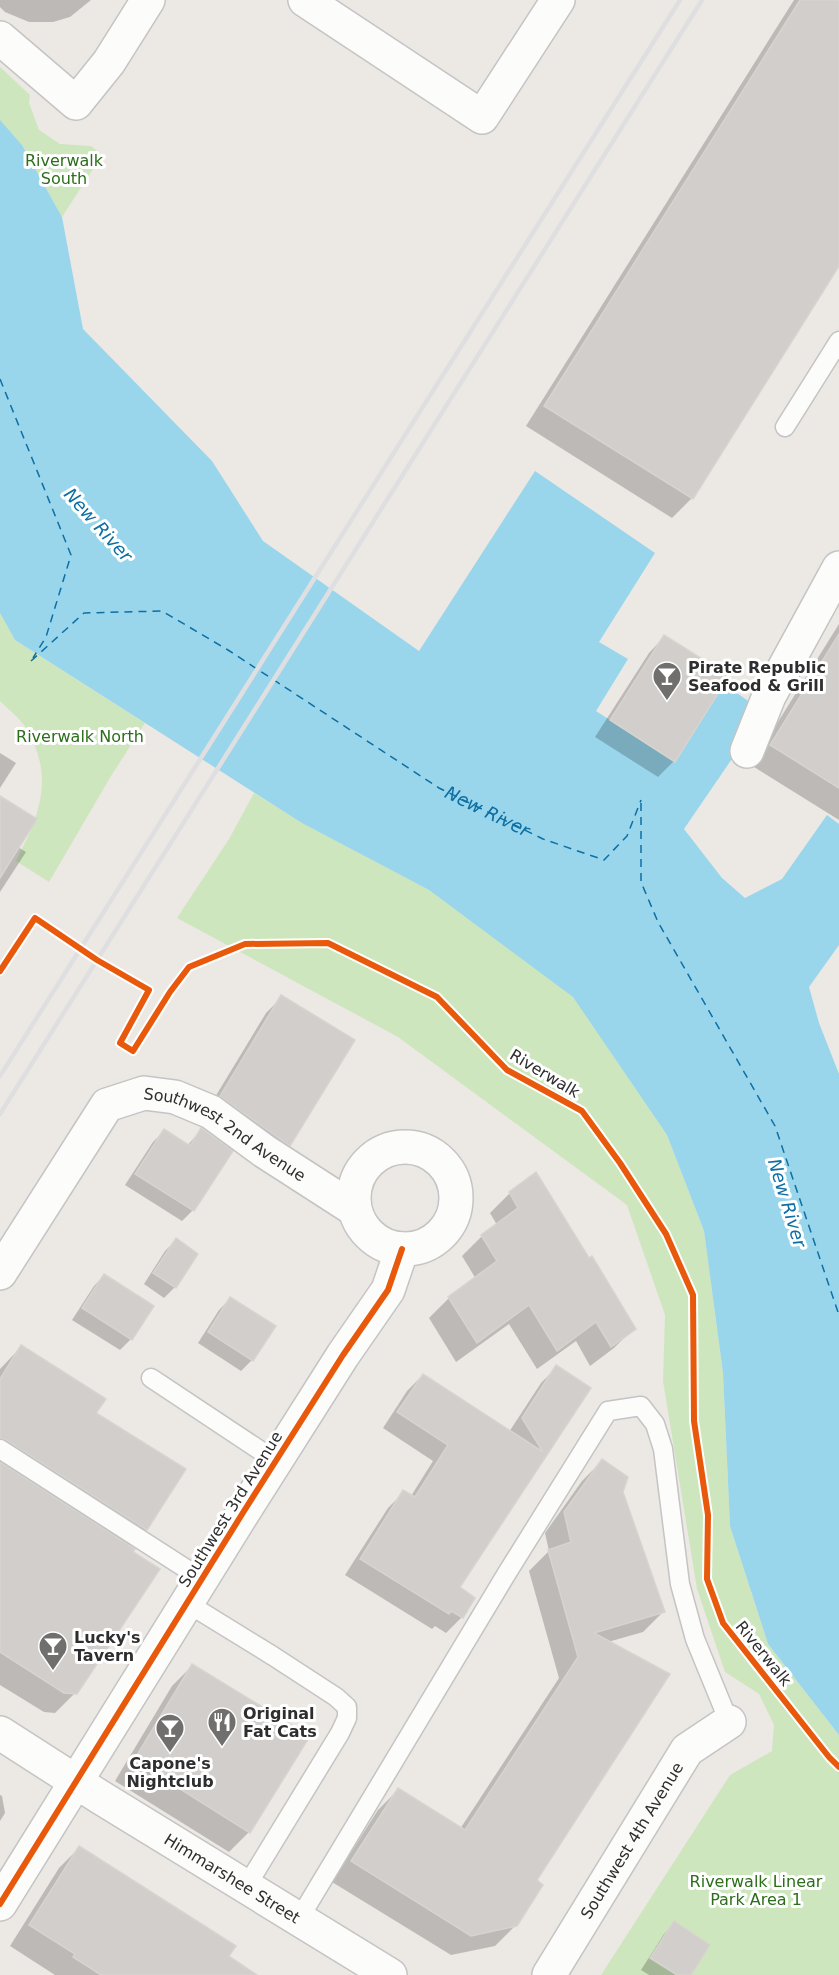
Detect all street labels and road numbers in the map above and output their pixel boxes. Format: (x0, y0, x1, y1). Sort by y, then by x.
street label: Riverwalk (506, 1045, 584, 1102)
street label: Southwest 2nd Avenue (143, 1084, 309, 1185)
street label: Southwest 3rd Avenue (175, 1428, 286, 1591)
street label: Riverwalk (732, 1617, 796, 1690)
street label: Southwest 4th Avenue (577, 1759, 687, 1922)
street label: Himmarshee Street (161, 1830, 304, 1928)

